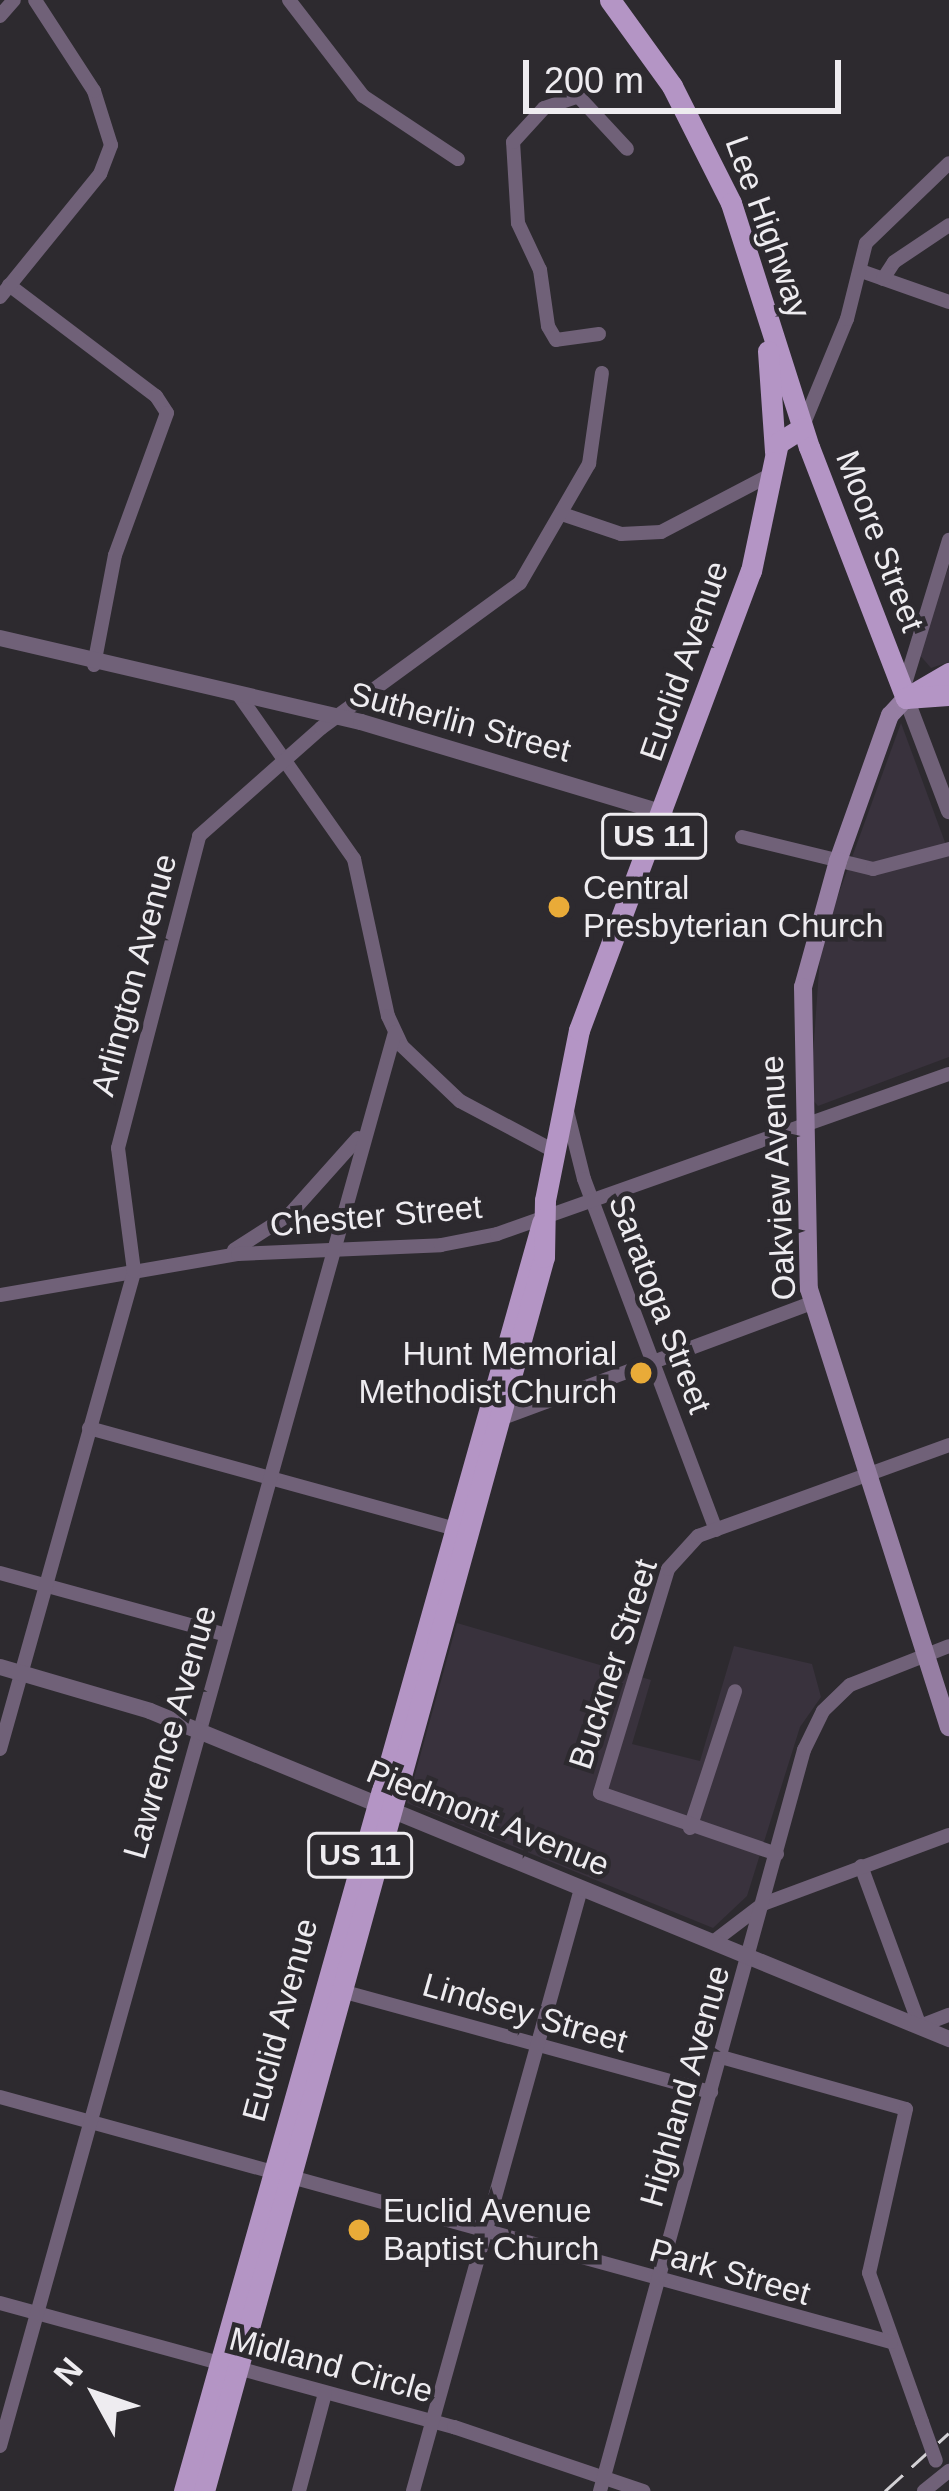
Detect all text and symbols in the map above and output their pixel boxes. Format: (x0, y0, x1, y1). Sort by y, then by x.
scale bar (529, 36, 847, 110)
text: 200 m (544, 60, 644, 101)
street label: Lee Highway (717, 131, 819, 323)
street label: Moore Street (827, 445, 933, 637)
street label: Euclid Avenue (631, 555, 737, 767)
street label: Sutherlin Street (345, 673, 575, 771)
road number: US 11 (600, 812, 708, 860)
street label: Arlington Avenue (82, 849, 186, 1101)
place label: Central Presbyterian Church (583, 868, 884, 946)
marker: Central Presbyterian Church (546, 894, 572, 920)
street label: Oakview Avenue (752, 1054, 804, 1302)
street label: Chester Street (268, 1187, 484, 1245)
street label: Saratoga Street (600, 1189, 720, 1419)
place label: Hunt Memorial Methodist Church (358, 1334, 617, 1412)
marker: Hunt Memorial Methodist Church (628, 1360, 654, 1386)
street label: Buckner Street (560, 1554, 666, 1774)
street label: Lawrence Avenue (115, 1600, 225, 1864)
street label: Piedmont Avenue (360, 1751, 616, 1885)
road number: US 11 (306, 1831, 414, 1879)
street label: Euclid Avenue (234, 1913, 326, 2127)
street label: Highland Avenue (631, 1960, 739, 2212)
street label: Lindsey Street (418, 1965, 632, 2061)
place label: Euclid Avenue Baptist Church (383, 2191, 599, 2269)
marker: Euclid Avenue Baptist Church (346, 2217, 372, 2243)
street label: Park Street (645, 2230, 815, 2314)
street label: Midland Circle (225, 2319, 437, 2411)
north arrow (36, 2335, 156, 2455)
text: N (46, 2351, 90, 2393)

